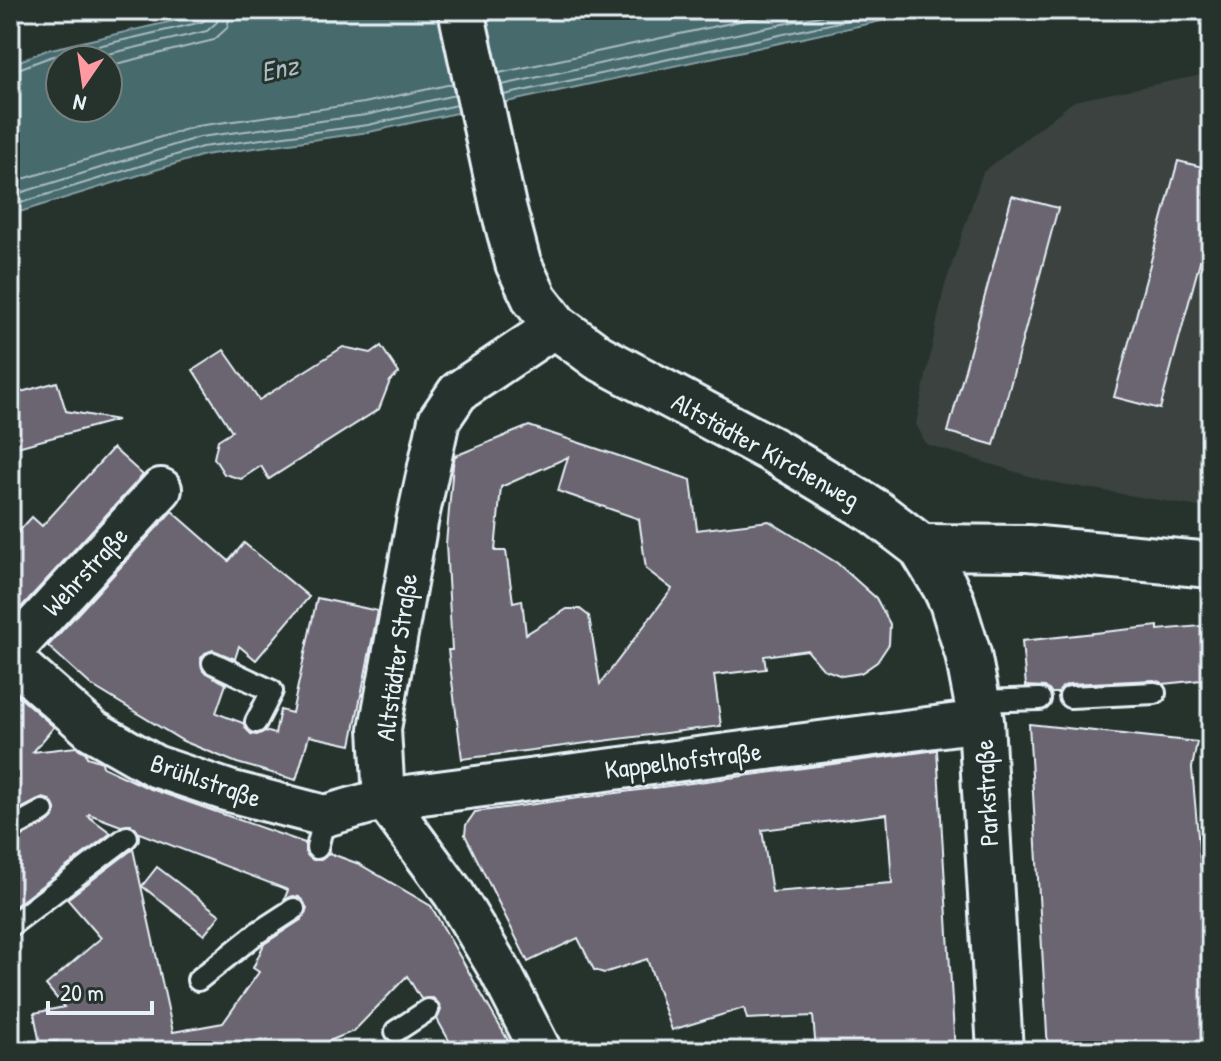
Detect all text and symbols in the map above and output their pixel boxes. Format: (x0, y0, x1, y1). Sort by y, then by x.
north arrow (44, 44, 124, 124)
water label: Enz (257, 45, 303, 90)
text: N (70, 87, 89, 119)
street label: Altstädter Kirchenweg (666, 384, 866, 516)
street label: Wehrstraße (34, 519, 136, 623)
street label: Altstädter Straße (367, 571, 425, 743)
street label: Kappelhofstraße (603, 733, 763, 787)
street label: Parkstraße (966, 739, 1006, 847)
street label: Brühlstraße (146, 745, 266, 815)
scale bar (48, 965, 152, 1015)
text: 20 m (60, 976, 104, 1008)

